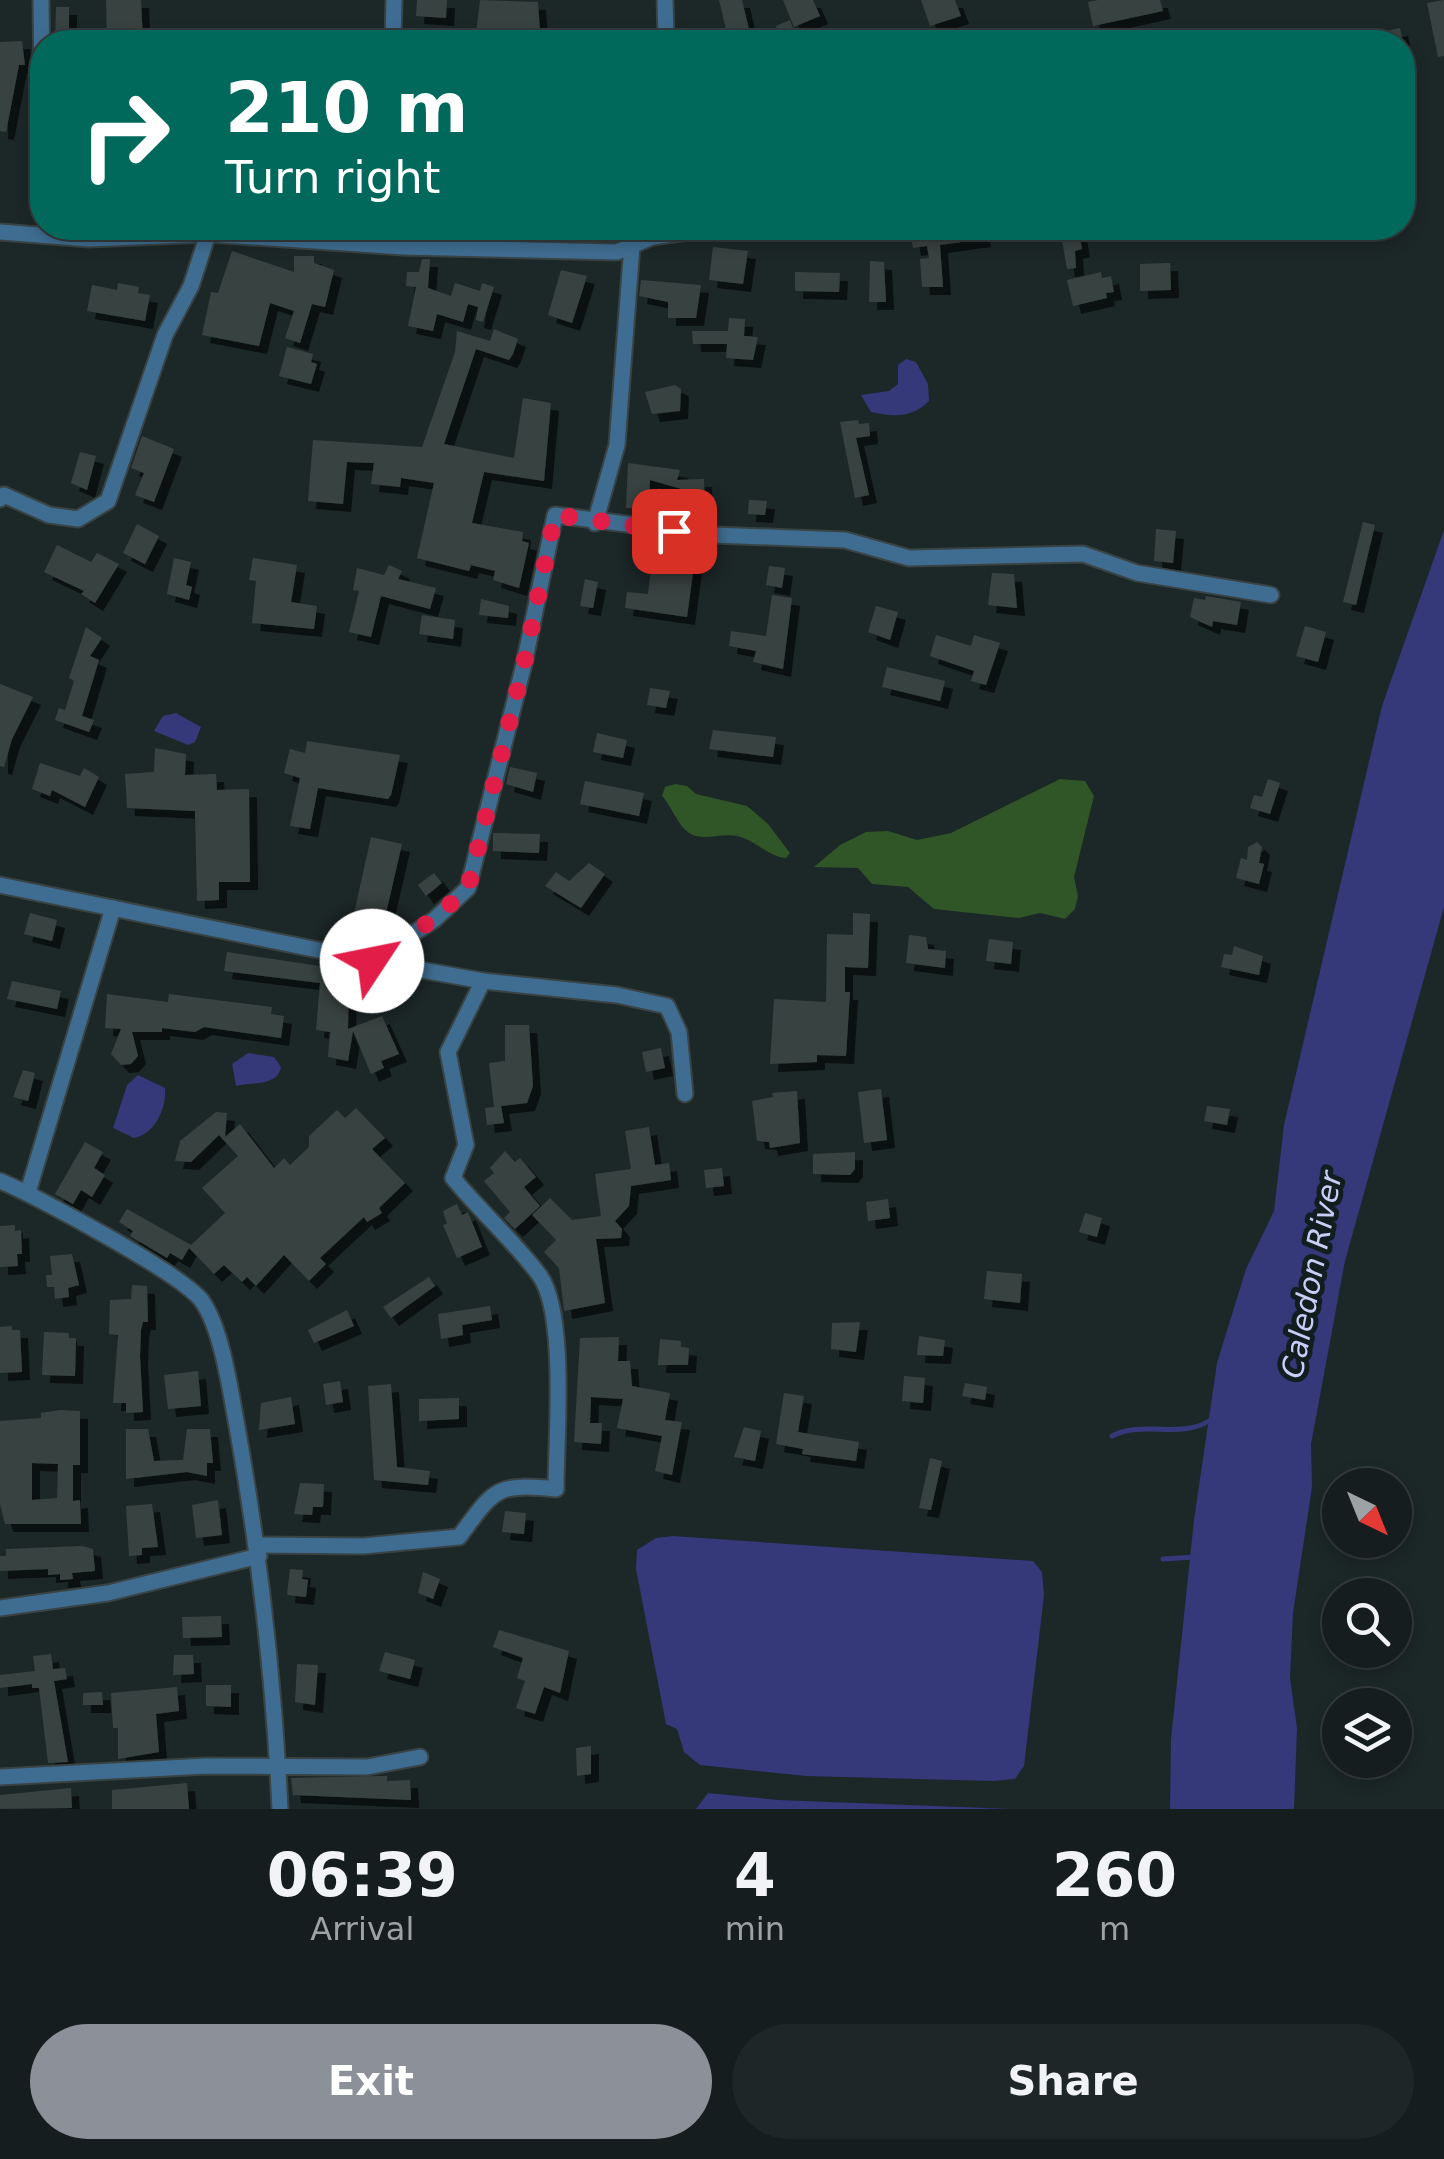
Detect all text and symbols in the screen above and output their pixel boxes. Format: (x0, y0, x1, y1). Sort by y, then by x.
text: 210 m (225, 67, 468, 149)
icon: right (60, 70, 190, 200)
text: Turn right (225, 151, 440, 204)
pin (632, 489, 717, 574)
icon: arrive (647, 504, 702, 559)
position arrow (320, 909, 424, 1013)
water label: Caledon River (1274, 1167, 1349, 1381)
north arrow (1322, 1468, 1412, 1558)
map controls (1322, 1468, 1412, 1778)
button: search (1322, 1578, 1412, 1668)
button: layers (1322, 1688, 1412, 1778)
text: 06:39 (267, 1840, 458, 1910)
text: 4 (734, 1840, 776, 1910)
text: 260 (1052, 1840, 1177, 1910)
text: Arrival (310, 1910, 414, 1948)
text: min (725, 1910, 785, 1948)
text: m (1099, 1910, 1130, 1948)
button: Exit (30, 2024, 712, 2139)
button: Share (732, 2024, 1414, 2139)

